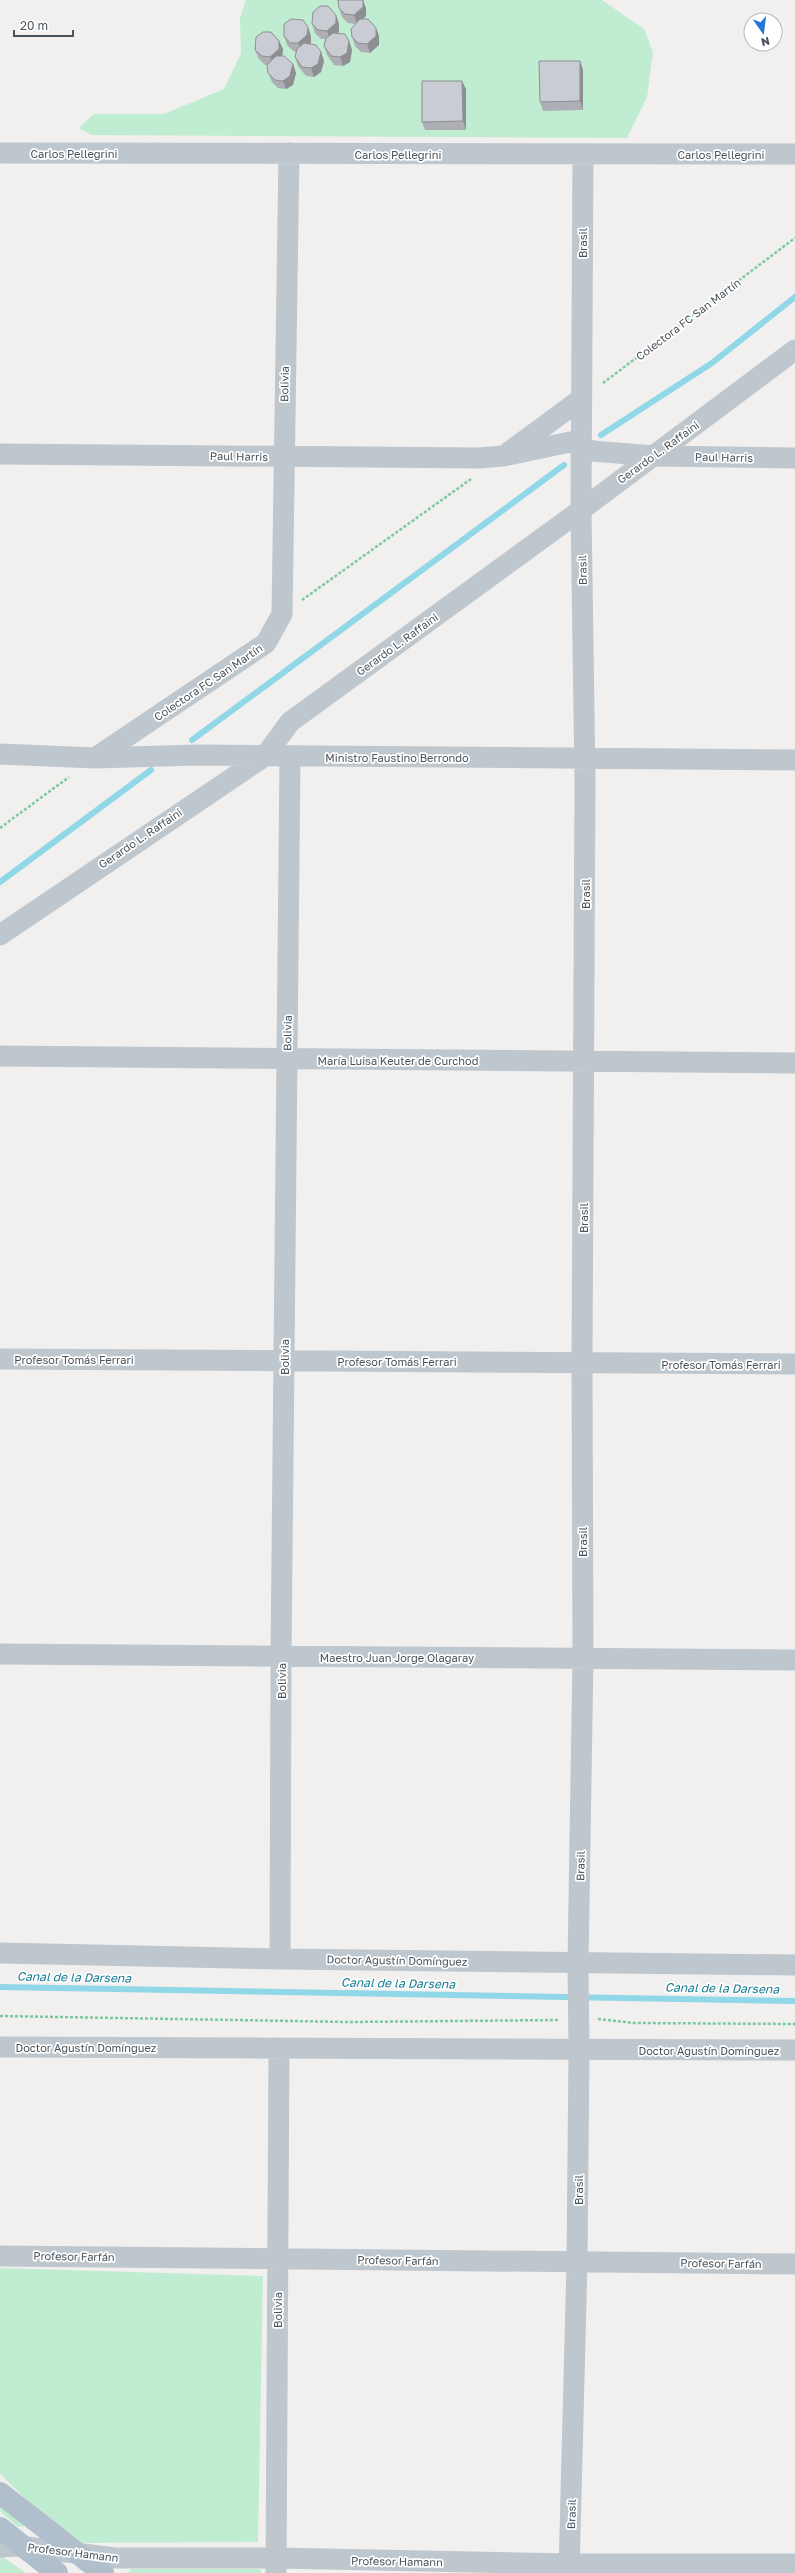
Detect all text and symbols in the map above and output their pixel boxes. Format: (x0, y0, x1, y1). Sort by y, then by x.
scale bar (14, 12, 73, 38)
north arrow (743, 12, 783, 52)
text: 20 m (20, 18, 48, 33)
text: N (760, 35, 771, 50)
street label: Carlos Pellegrini (30, 147, 118, 160)
street label: Carlos Pellegrini (354, 148, 442, 161)
street label: Carlos Pellegrini (677, 148, 765, 161)
street label: Brasil (576, 227, 589, 258)
street label: Colectora FC San Martín (633, 275, 743, 363)
street label: Bolivia (277, 366, 291, 402)
street label: Gerardo L. Raffaini (615, 418, 701, 486)
street label: Paul Harris (210, 449, 268, 463)
street label: Paul Harris (695, 450, 753, 464)
street label: Brasil (575, 554, 589, 585)
street label: Gerardo L. Raffaini (354, 610, 440, 678)
street label: Colectora FC San Martín (151, 641, 265, 723)
street label: Ministro Faustino Berrondo (325, 751, 469, 764)
street label: Gerardo L. Raffaini (96, 805, 184, 871)
street label: Brasil (579, 878, 592, 909)
street label: Bolivia (280, 1015, 294, 1051)
street label: María Luisa Keuter de Curchod (318, 1054, 478, 1067)
street label: Brasil (577, 1202, 590, 1233)
street label: Bolivia (278, 1339, 291, 1375)
street label: Profesor Tomás Ferrari (14, 1353, 134, 1366)
street label: Profesor Tomás Ferrari (337, 1355, 457, 1368)
street label: Profesor Tomás Ferrari (661, 1358, 781, 1371)
street label: Brasil (576, 1526, 589, 1557)
street label: Maestro Juan Jorge Olagaray (320, 1651, 474, 1664)
street label: Bolivia (275, 1663, 288, 1699)
street label: Brasil (573, 1850, 587, 1881)
street label: Doctor Agustín Domínguez (326, 1952, 468, 1968)
water label: Canal de la Darsena (17, 1969, 132, 1986)
water label: Canal de la Darsena (341, 1975, 456, 1992)
water label: Canal de la Darsena (665, 1980, 780, 1997)
street label: Doctor Agustín Domínguez (16, 2041, 157, 2054)
street label: Doctor Agustín Domínguez (639, 2044, 780, 2057)
street label: Brasil (572, 2174, 585, 2205)
street label: Profesor Farfán (33, 2249, 115, 2263)
street label: Profesor Farfán (357, 2253, 439, 2267)
street label: Profesor Farfán (680, 2256, 762, 2270)
street label: Bolivia (271, 2292, 284, 2328)
street label: Brasil (564, 2498, 578, 2529)
street label: Profesor Hamann (27, 2540, 119, 2564)
street label: Profesor Hamann (351, 2554, 443, 2568)

